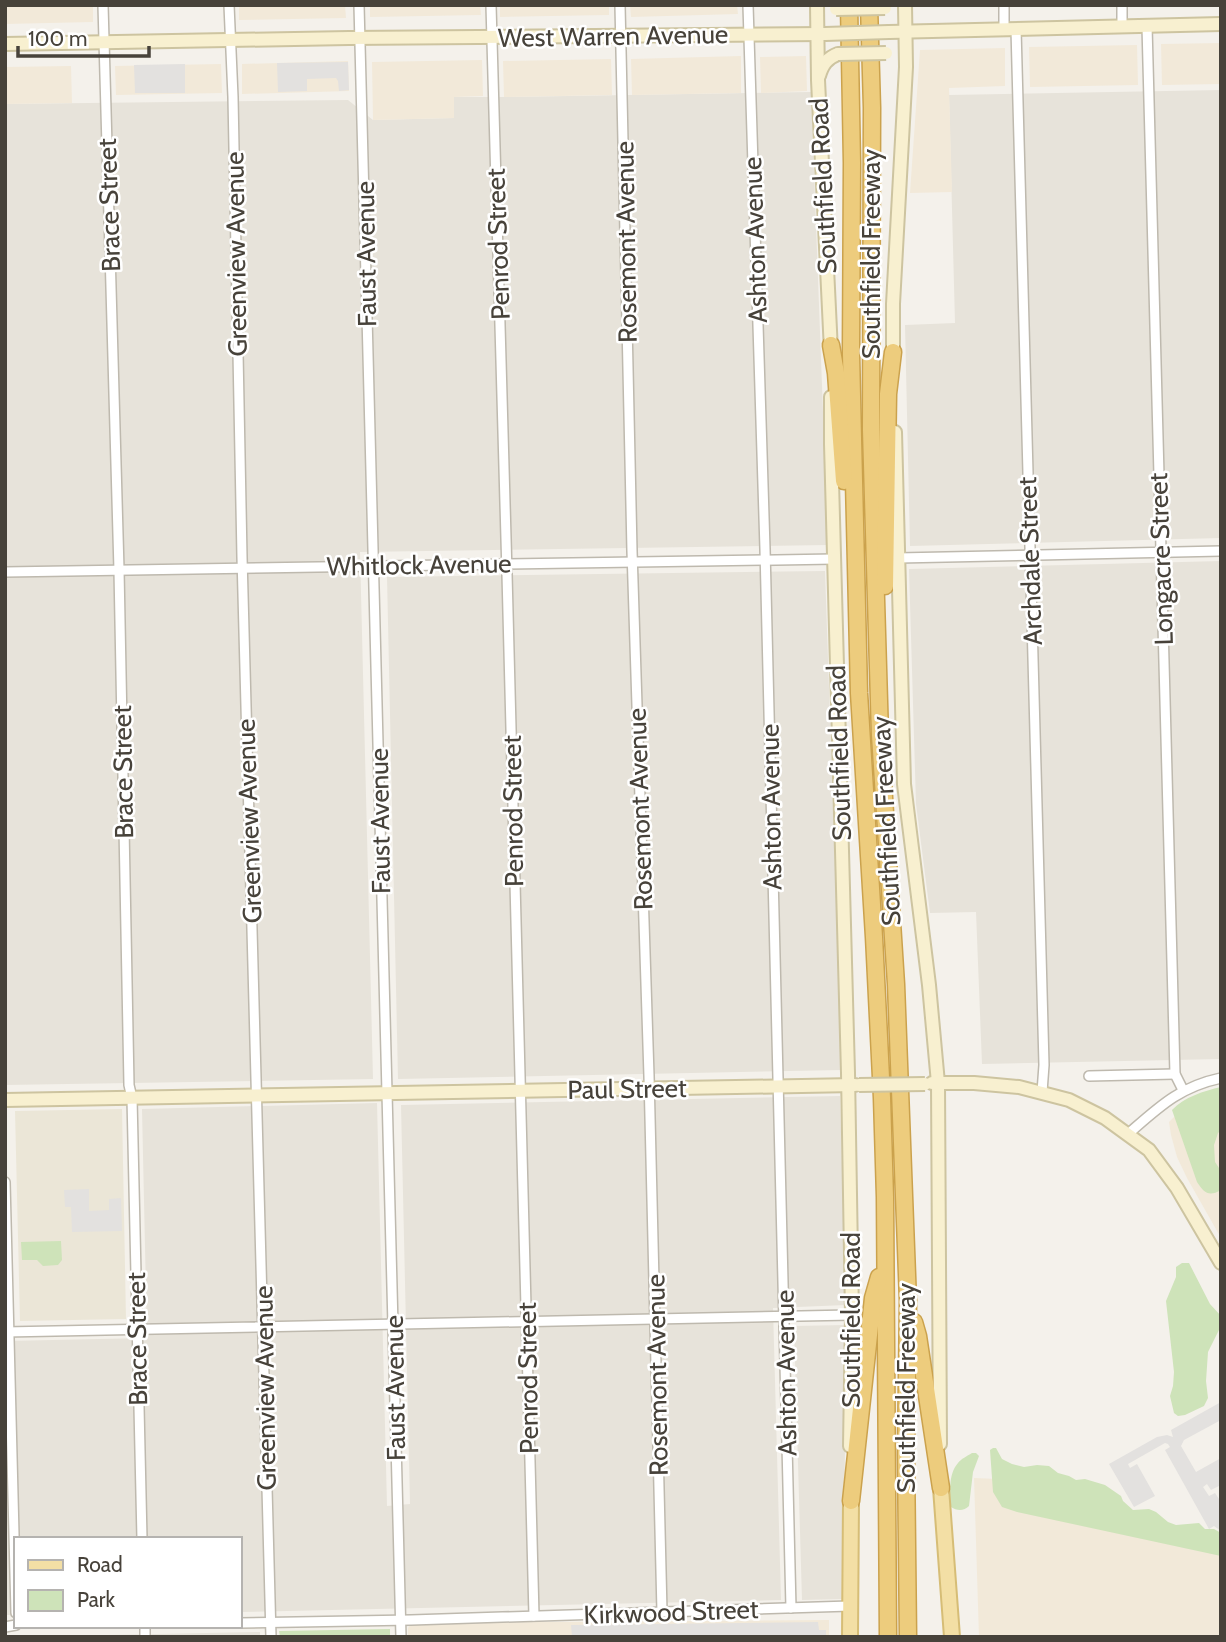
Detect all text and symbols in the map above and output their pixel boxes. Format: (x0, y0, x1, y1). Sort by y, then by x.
scale bar (18, 14, 149, 58)
street label: West Warren Avenue (497, 18, 729, 54)
text: 100 m (28, 26, 87, 51)
street label: Southfield Road (802, 97, 844, 275)
street label: Brace Street (91, 138, 127, 272)
street label: Rosemont Avenue (608, 141, 644, 343)
street label: Southfield Freeway (855, 149, 887, 359)
street label: Greenview Avenue (218, 151, 254, 357)
street label: Ashton Avenue (736, 156, 774, 324)
street label: Penrod Street (479, 167, 517, 320)
street label: Faust Avenue (349, 181, 383, 327)
street label: Longacre Street (1142, 472, 1180, 646)
street label: Archdale Street (1011, 476, 1049, 646)
street label: Whitlock Avenue (326, 547, 512, 583)
street label: Southfield Road (820, 665, 858, 841)
street label: Brace Street (106, 705, 140, 839)
street label: Rosemont Avenue (620, 707, 660, 911)
street label: Southfield Freeway (865, 715, 907, 927)
street label: Greenview Avenue (229, 718, 269, 924)
street label: Ashton Avenue (754, 724, 788, 890)
street label: Penrod Street (496, 735, 530, 887)
street label: Faust Avenue (363, 748, 397, 894)
street label: Paul Street (567, 1072, 687, 1106)
street label: Southfield Road (835, 1232, 867, 1408)
street label: Brace Street (120, 1272, 154, 1406)
street label: Rosemont Avenue (639, 1274, 675, 1476)
street label: Southfield Freeway (890, 1283, 922, 1493)
street label: Greenview Avenue (247, 1285, 283, 1491)
street label: Ashton Avenue (769, 1290, 803, 1456)
street label: Penrod Street (511, 1302, 545, 1454)
street label: Faust Avenue (378, 1315, 412, 1461)
legend (14, 1537, 242, 1628)
text: Road (77, 1552, 123, 1577)
text: Park (77, 1587, 115, 1612)
street label: Kirkwood Street (583, 1593, 759, 1631)

